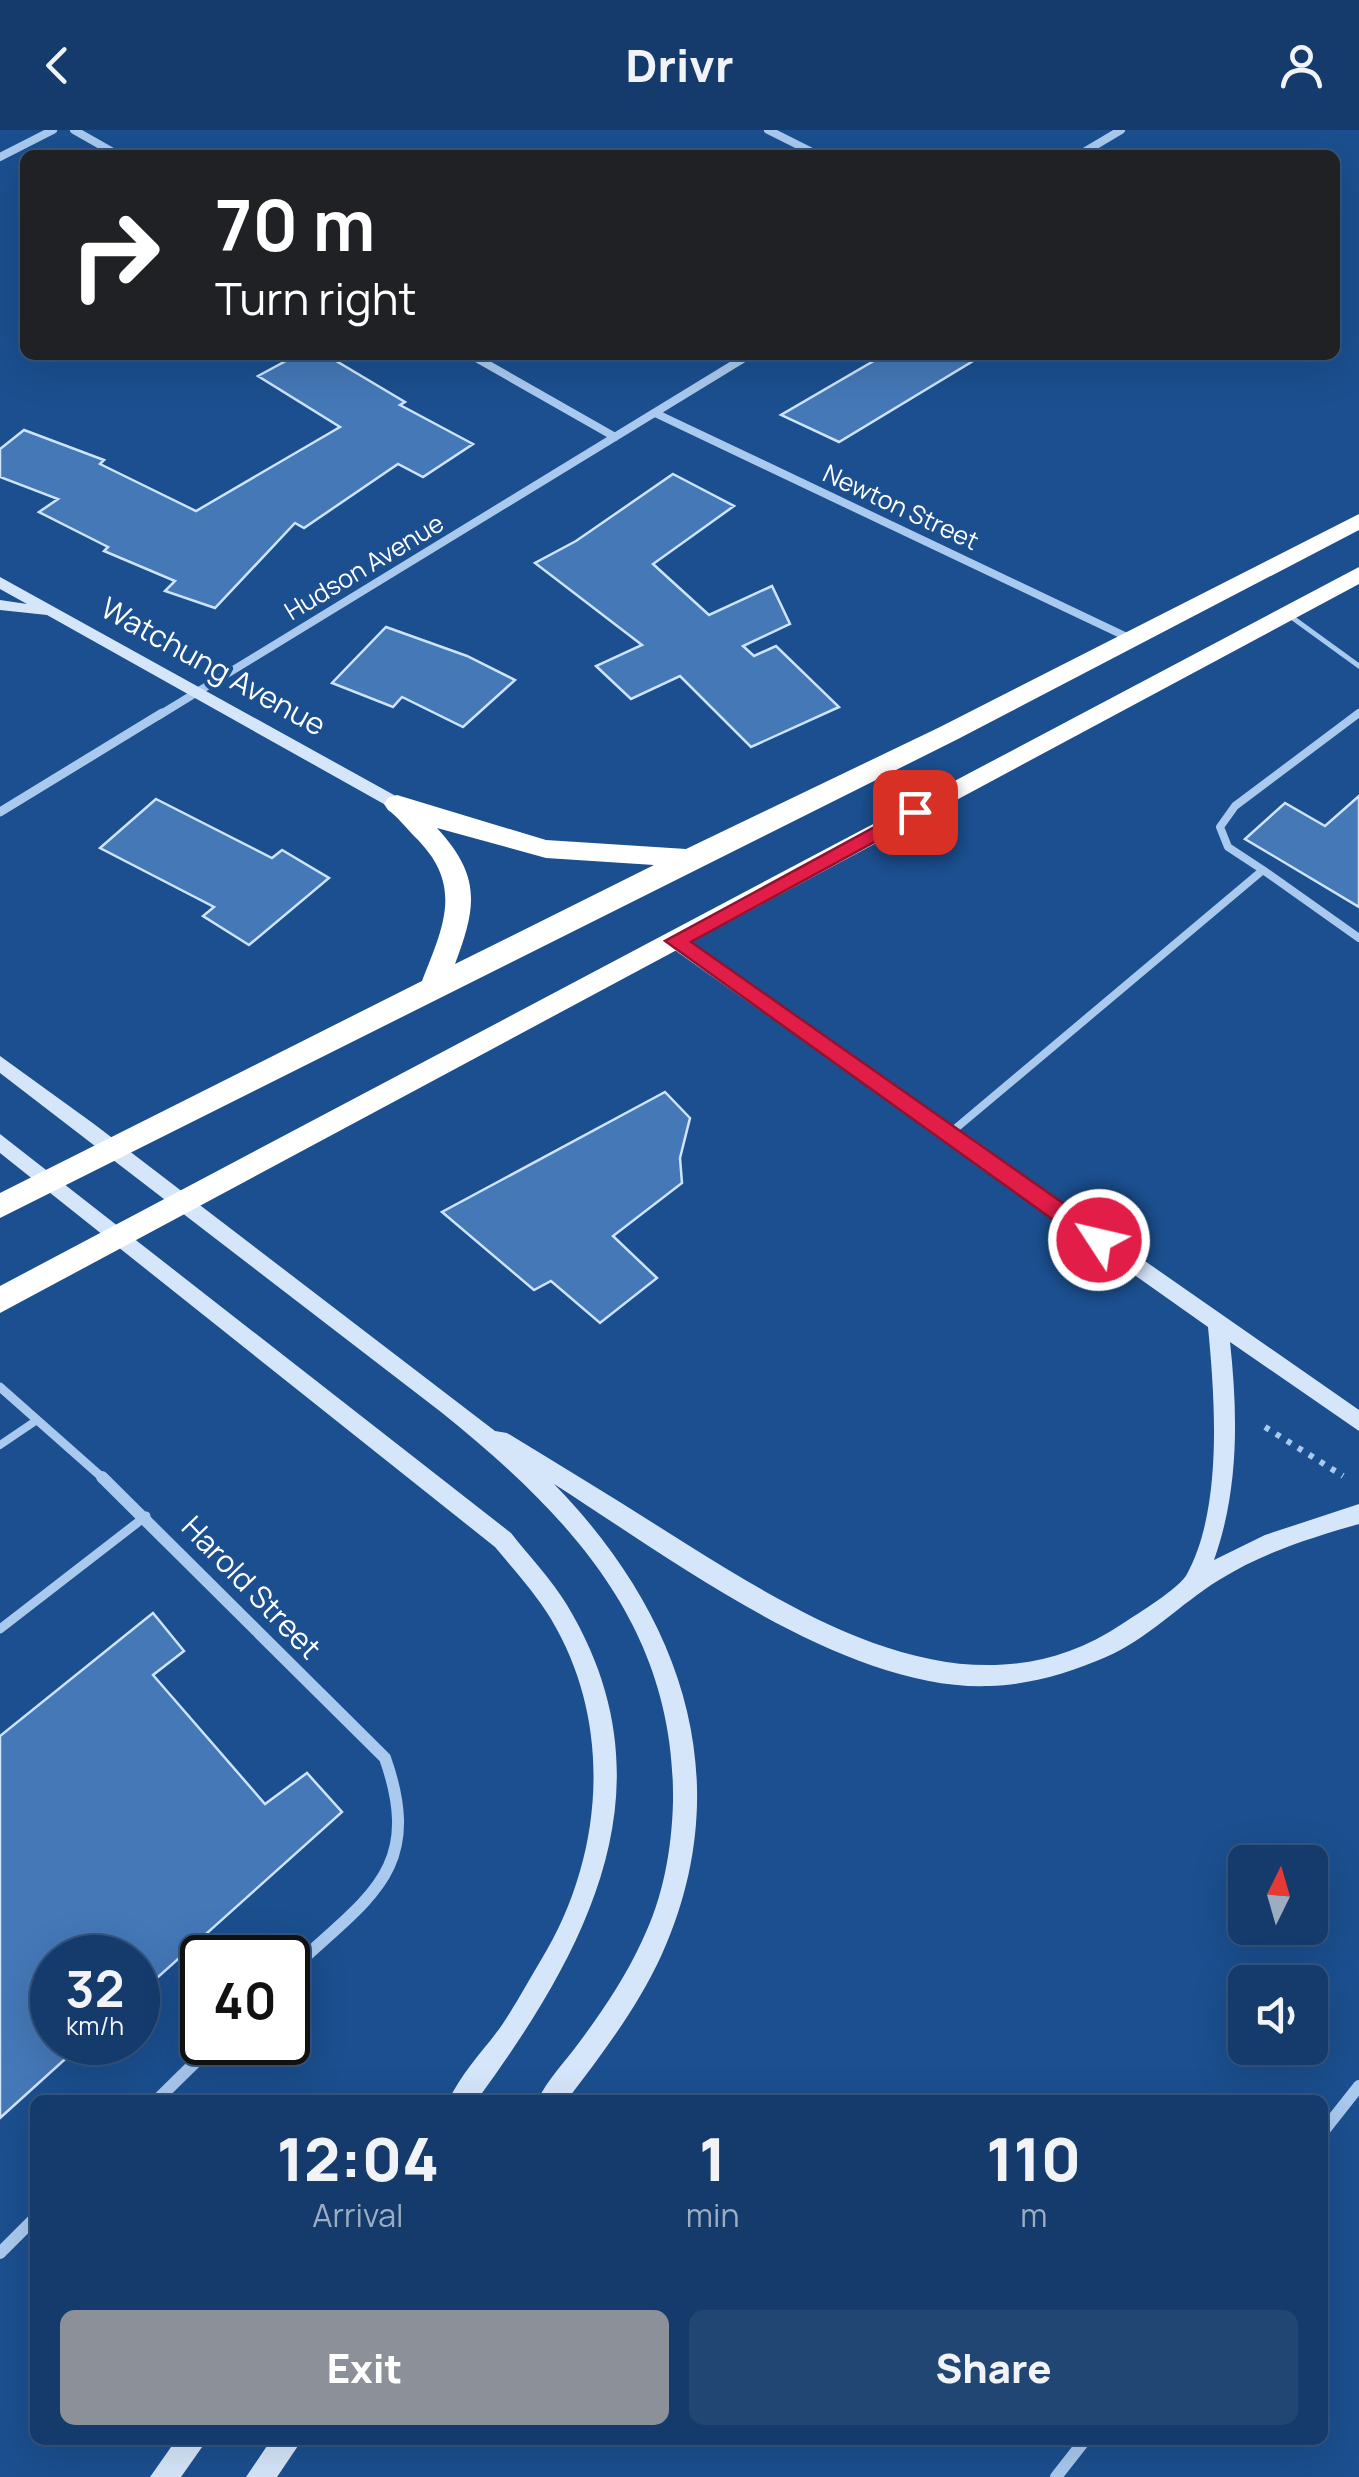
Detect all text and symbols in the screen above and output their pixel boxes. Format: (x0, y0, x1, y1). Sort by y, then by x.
text: Drivr (626, 34, 733, 96)
icon: back (30, 38, 85, 93)
icon: person (1274, 38, 1329, 93)
text: 70 m (215, 176, 375, 272)
icon: right (50, 190, 180, 320)
text: Turn right (215, 267, 416, 329)
street label: Newton Street (818, 455, 985, 558)
street label: Hudson Avenue (278, 505, 450, 628)
street label: Watchung Avenue (94, 587, 334, 745)
pin (873, 770, 958, 855)
icon: arrive (888, 785, 943, 840)
position arrow (1047, 1188, 1151, 1292)
street label: Harold Street (173, 1506, 331, 1668)
north arrow (1228, 1845, 1328, 1945)
map controls (1228, 1845, 1328, 2065)
speed limit sign: 40 (180, 1935, 310, 2065)
text: 32 (66, 1954, 124, 2022)
button: sound (1228, 1965, 1328, 2065)
text: km/h (66, 2008, 124, 2043)
text: 12:04 (277, 2117, 439, 2199)
text: 1 (699, 2117, 726, 2199)
text: 110 (986, 2117, 1081, 2199)
text: Arrival (312, 2193, 404, 2237)
text: min (686, 2193, 739, 2237)
text: m (1020, 2193, 1047, 2237)
button: Exit (60, 2310, 669, 2425)
button: Share (689, 2310, 1298, 2425)

